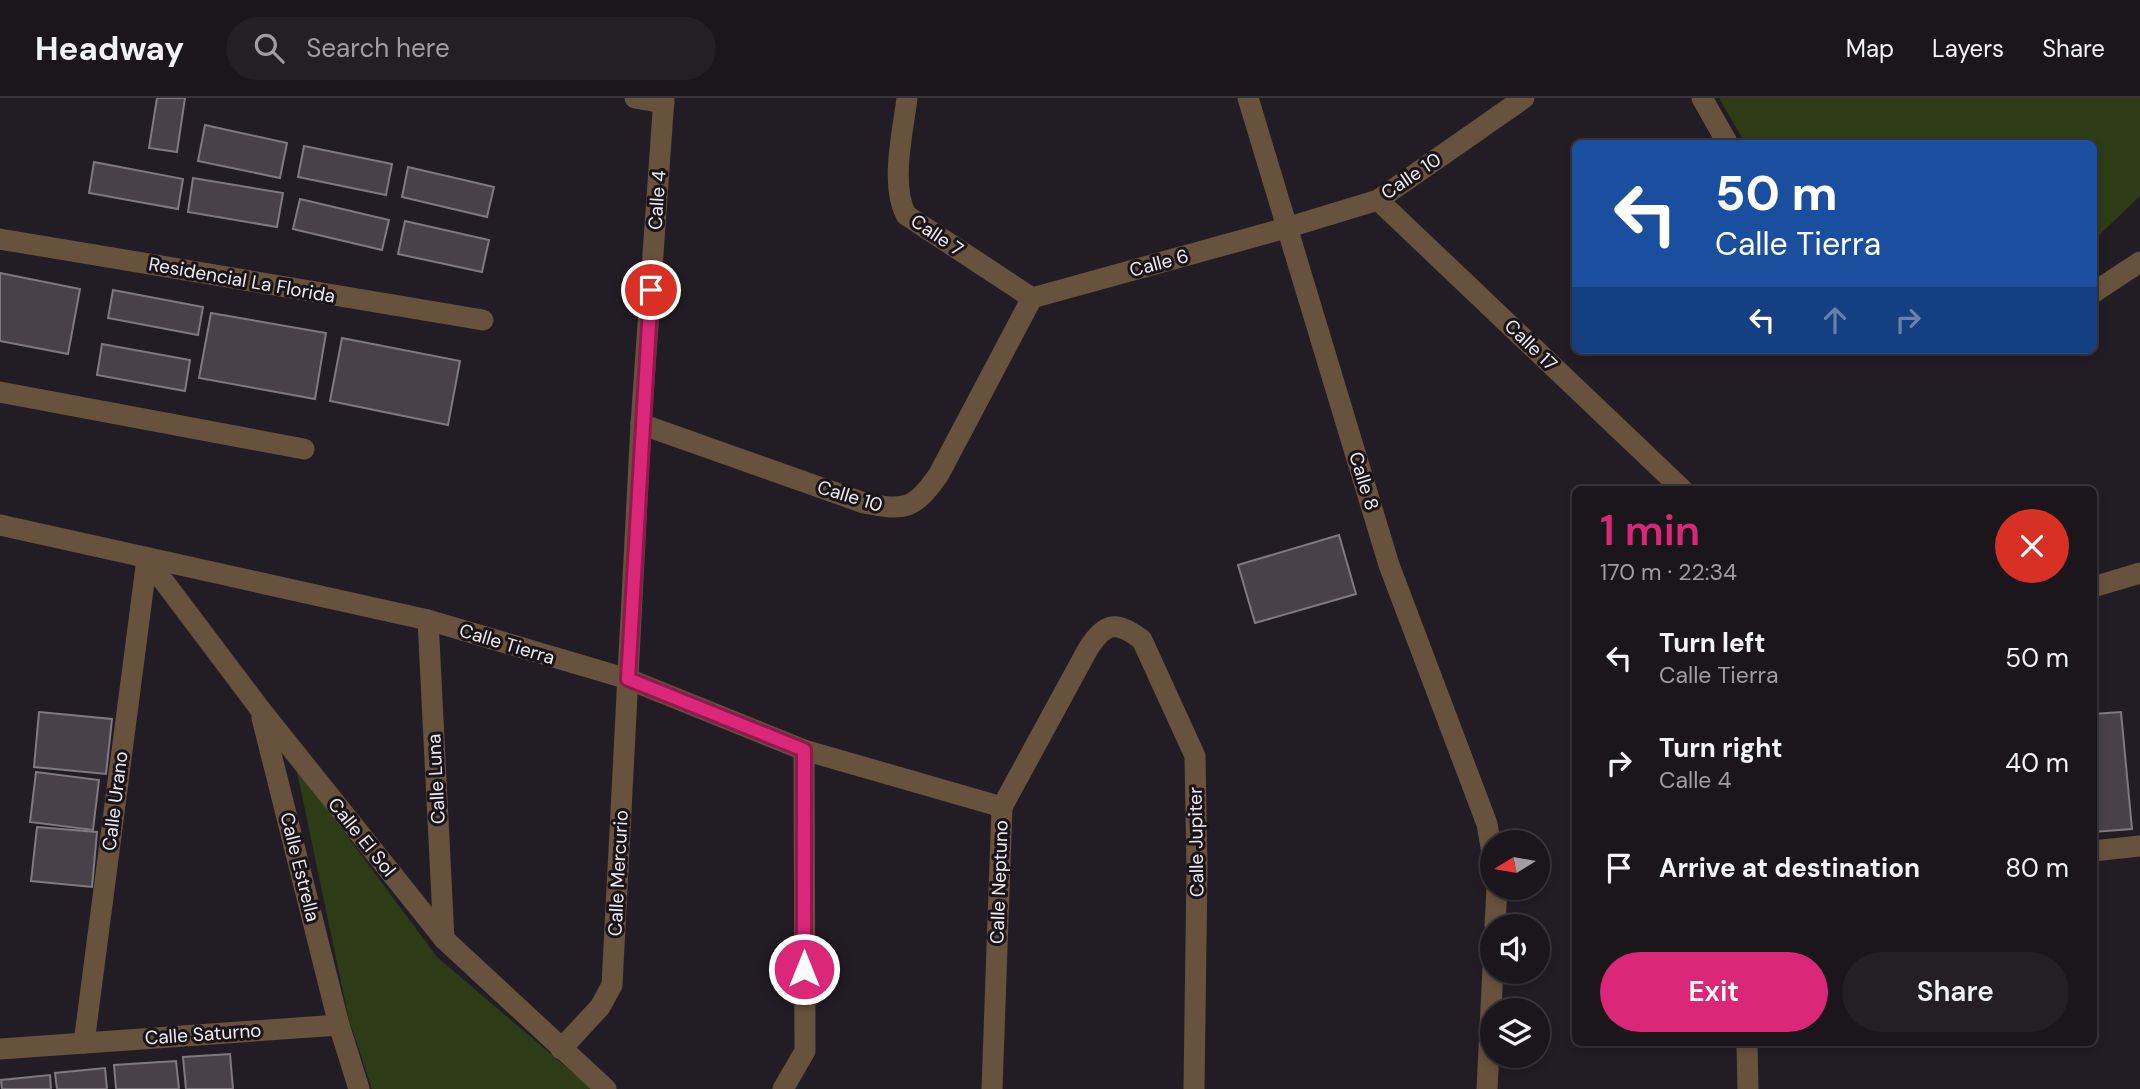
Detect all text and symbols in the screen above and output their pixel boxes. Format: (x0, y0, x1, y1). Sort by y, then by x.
search box (226, 17, 716, 80)
text: Headway (35, 27, 184, 70)
icon: search (250, 29, 288, 67)
text: Search here (306, 31, 450, 65)
text: Map (1846, 33, 1894, 64)
text: Layers (1932, 33, 2004, 64)
text: Share (2042, 33, 2105, 64)
street label: Calle 10 (1376, 147, 1446, 205)
text: 50 m (1715, 161, 1838, 225)
icon: left (1600, 168, 1691, 259)
street label: Calle 4 (642, 169, 672, 231)
street label: Calle 7 (906, 208, 968, 262)
text: Calle Tierra (1715, 223, 1881, 265)
street label: Calle 6 (1127, 243, 1191, 283)
street label: Residencial La Florida (147, 251, 337, 309)
pin (621, 260, 681, 320)
icon: arrive (632, 271, 670, 309)
icon: left (1743, 301, 1781, 339)
icon: ahead (1816, 301, 1854, 339)
icon: right (1889, 301, 1927, 339)
street label: Calle 17 (1499, 314, 1563, 376)
street label: Calle 8 (1343, 449, 1385, 513)
street label: Calle 10 (814, 474, 886, 518)
text: 1 min (1600, 503, 1700, 558)
button: close (1995, 509, 2069, 583)
text: 170 m · 22:34 (1600, 557, 1737, 587)
street label: Calle Tierra (456, 618, 558, 670)
text: Turn left (1659, 626, 1766, 660)
icon: left (1600, 639, 1638, 677)
text: 50 m (2005, 641, 2069, 675)
text: Calle Tierra (1659, 660, 1778, 690)
text: Turn right (1659, 731, 1783, 765)
street label: Calle Luna (421, 733, 451, 825)
icon: right (1600, 744, 1638, 782)
text: 40 m (2005, 746, 2069, 780)
street label: Calle Urano (96, 750, 134, 852)
text: Calle 4 (1659, 765, 1731, 795)
street label: Calle Jupiter (1183, 787, 1209, 897)
street label: Calle El Sol (322, 792, 402, 882)
street label: Calle Mercurio (602, 809, 634, 937)
street label: Calle Estrella (274, 810, 326, 924)
street label: Calle Neptuno (984, 819, 1014, 945)
north arrow (1480, 830, 1550, 900)
map controls (1480, 830, 1550, 1068)
icon: arrive (1600, 849, 1638, 887)
text: Arrive at destination (1659, 851, 1920, 885)
text: 80 m (2005, 851, 2069, 885)
button: sound (1480, 914, 1550, 984)
position arrow (767, 932, 841, 1006)
button: Exit (1600, 952, 1828, 1032)
button: Share (1842, 952, 2069, 1032)
button: layers (1480, 998, 1550, 1068)
street label: Calle Saturno (144, 1017, 262, 1051)

